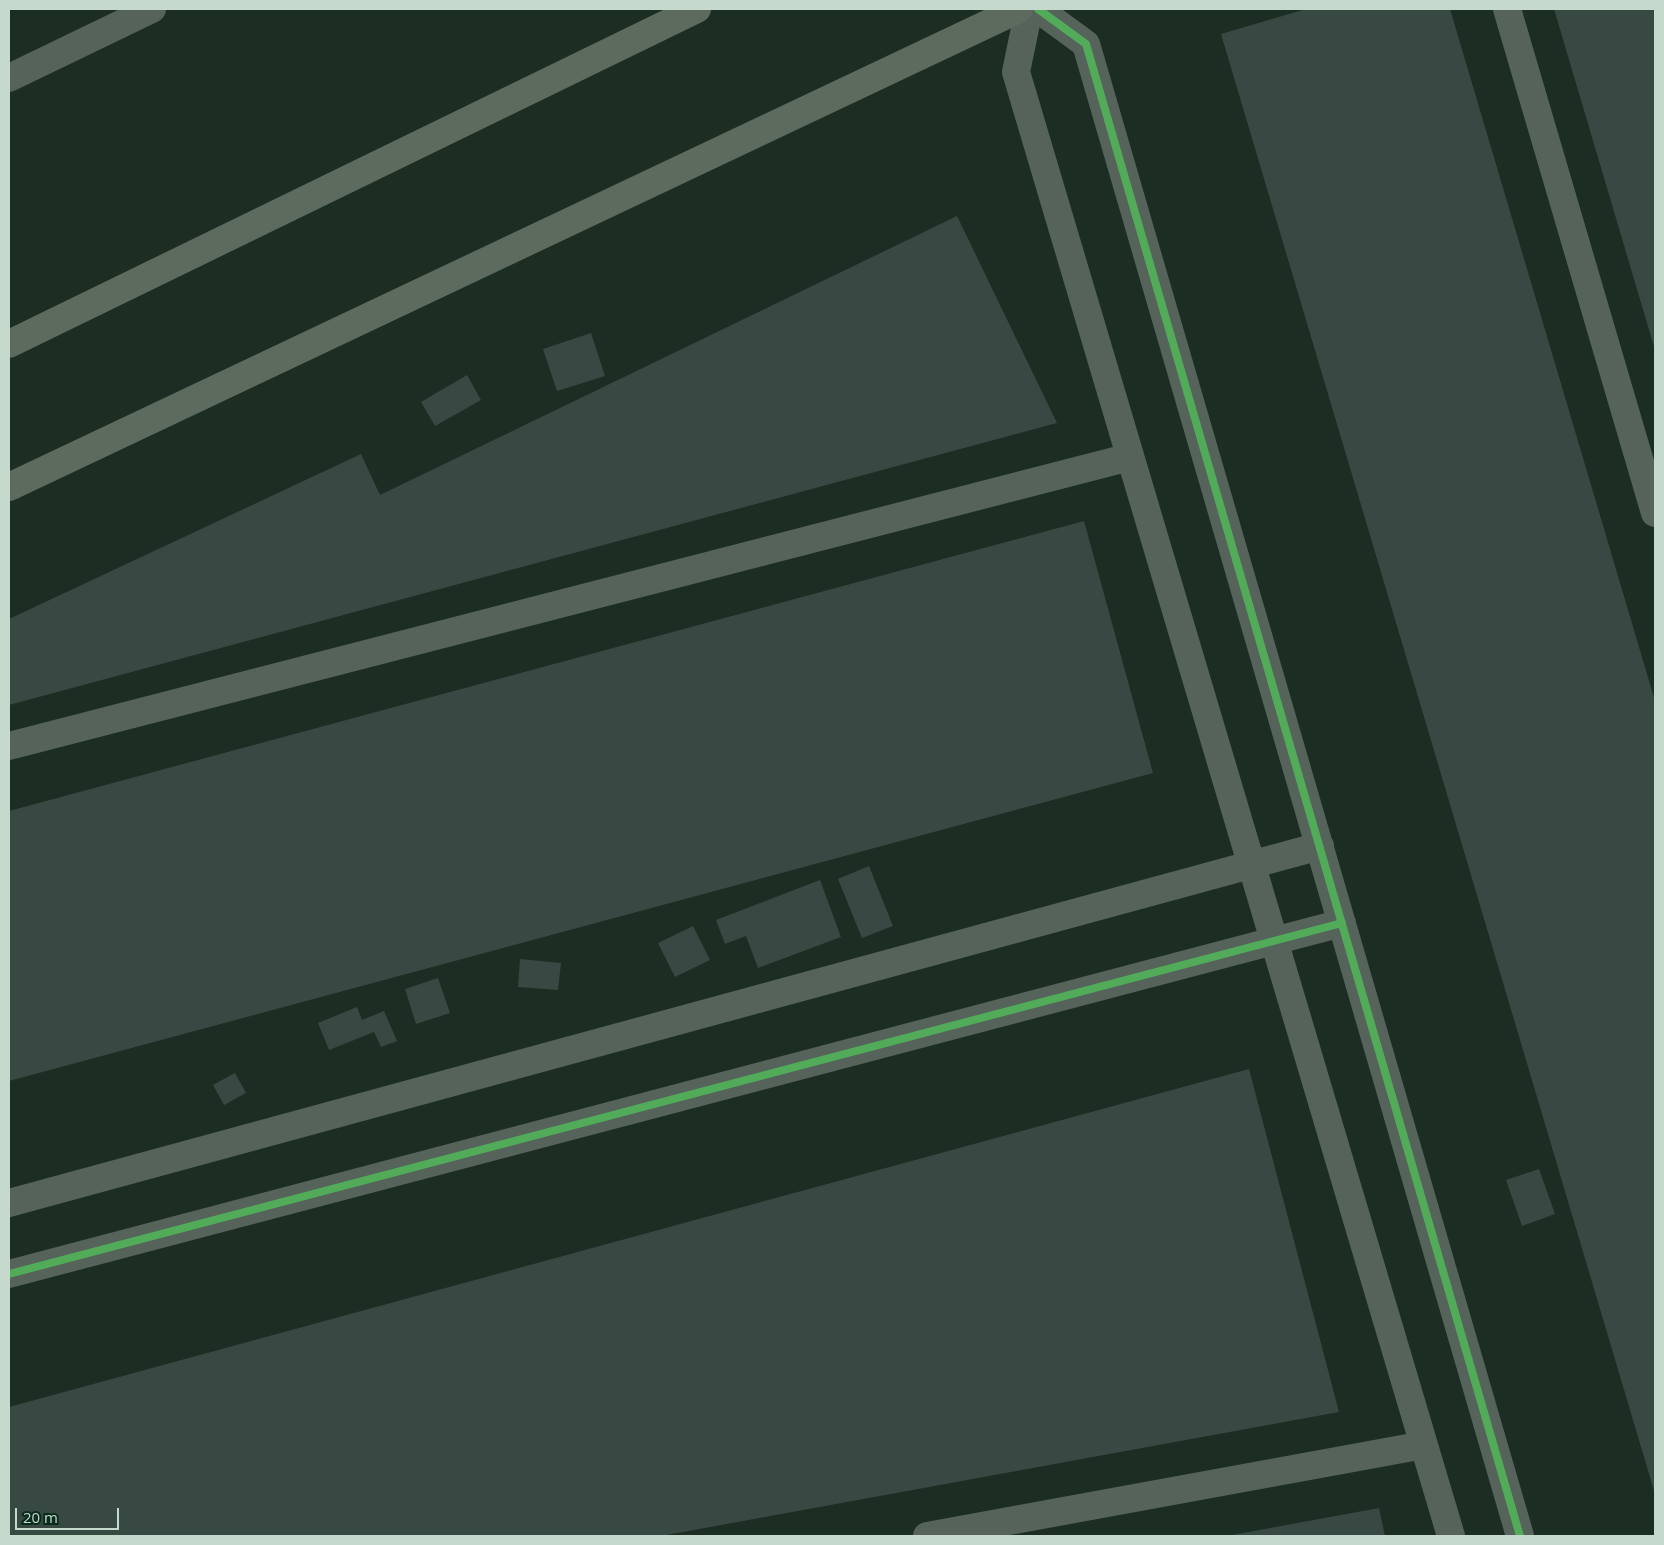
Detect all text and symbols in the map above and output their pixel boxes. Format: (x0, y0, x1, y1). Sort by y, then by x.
scale bar (18, 1498, 121, 1530)
text: 20 m (23, 1507, 58, 1527)

